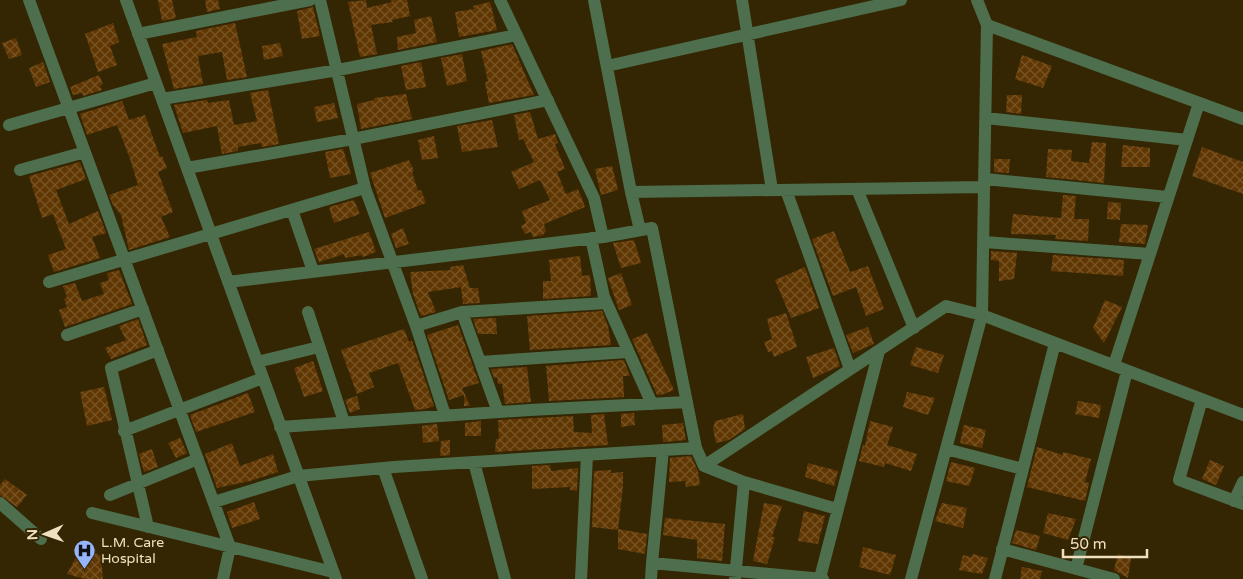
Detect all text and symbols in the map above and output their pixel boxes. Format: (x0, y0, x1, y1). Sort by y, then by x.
north arrow (20, 509, 70, 559)
scale bar (1063, 526, 1147, 558)
text: N (24, 529, 41, 540)
place label: L.M. Care Hospital (101, 534, 164, 567)
text: 50 m (1070, 535, 1107, 553)
hospital icon: L.M. Care Hospital (73, 538, 97, 569)

